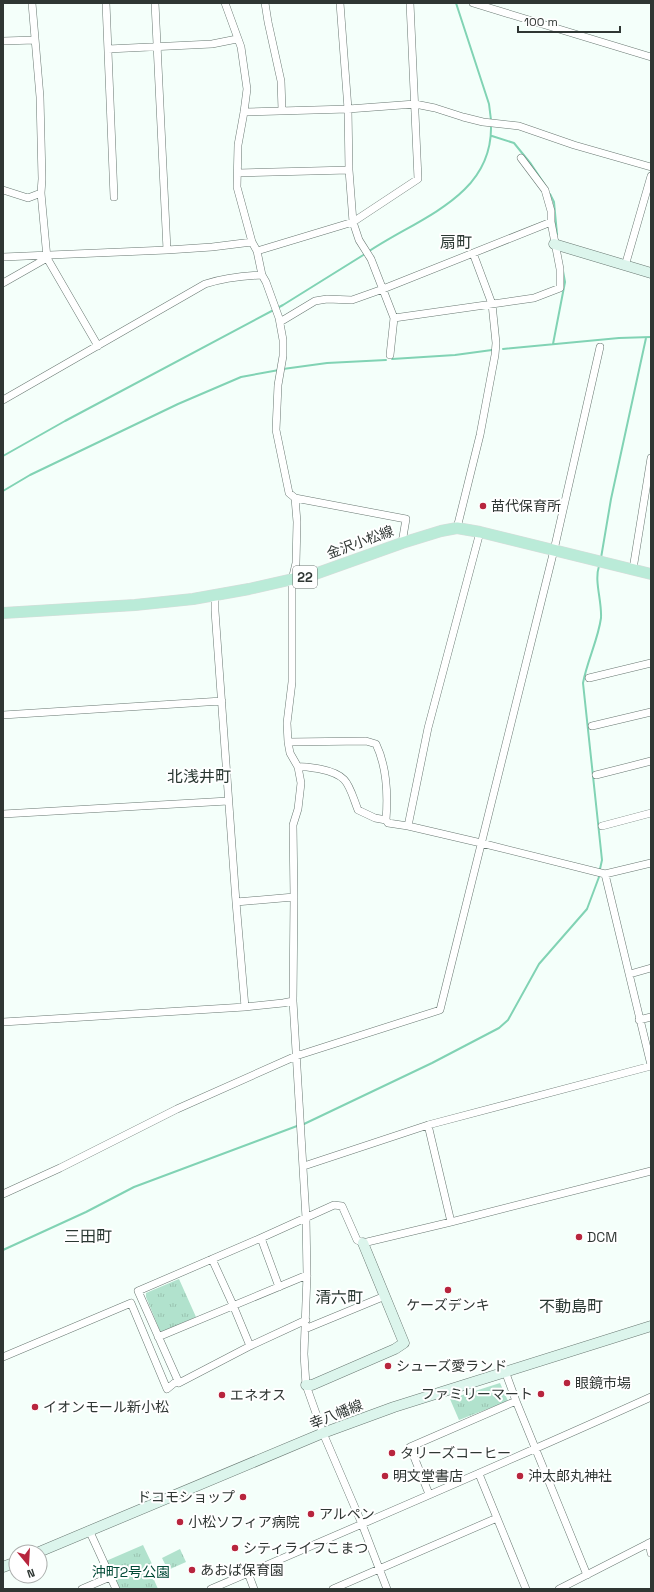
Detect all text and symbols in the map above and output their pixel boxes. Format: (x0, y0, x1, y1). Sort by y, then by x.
scale bar (518, 8, 620, 34)
text: 100 m (524, 14, 558, 30)
district label: 扇町 (440, 232, 472, 253)
place label: 苗代保育所 (491, 497, 561, 515)
marker: 苗代保育所 (478, 501, 488, 511)
street label: 金沢小松線 (324, 522, 396, 562)
road number: 22 (293, 566, 317, 588)
district label: 北浅井町 (167, 766, 231, 787)
district label: 三田町 (64, 1226, 112, 1247)
place label: DCM (587, 1228, 617, 1246)
marker: DCM (574, 1232, 584, 1242)
marker: ケーズデンキ (443, 1285, 453, 1295)
district label: 清六町 (315, 1287, 363, 1308)
place label: ケーズデンキ (406, 1296, 490, 1314)
district label: 不動島町 (539, 1296, 603, 1317)
place label: シューズ愛ランド (396, 1357, 507, 1375)
marker: シューズ愛ランド (383, 1361, 393, 1371)
place label: 眼鏡市場 (575, 1374, 631, 1392)
marker: 眼鏡市場 (562, 1378, 572, 1388)
place label: ファミリーマート (421, 1385, 533, 1403)
place label: エネオス (230, 1386, 286, 1404)
marker: ファミリーマート (536, 1389, 546, 1399)
marker: エネオス (217, 1390, 227, 1400)
street label: 幸八幡線 (307, 1396, 365, 1432)
place label: イオンモール新小松 (43, 1398, 169, 1416)
marker: イオンモール新小松 (30, 1402, 40, 1412)
place label: タリーズコーヒー (400, 1444, 511, 1462)
marker: タリーズコーヒー (387, 1448, 397, 1458)
place label: 明文堂書店 (393, 1467, 463, 1485)
place label: 沖太郎丸神社 (528, 1467, 612, 1485)
marker: 明文堂書店 (380, 1471, 390, 1481)
marker: 沖太郎丸神社 (515, 1471, 525, 1481)
place label: ドコモショップ (137, 1488, 235, 1506)
marker: ドコモショップ (238, 1492, 248, 1502)
place label: アルペン (319, 1505, 375, 1523)
marker: アルペン (306, 1509, 316, 1519)
place label: 小松ソフィア病院 (188, 1513, 300, 1531)
marker: 小松ソフィア病院 (175, 1517, 185, 1527)
place label: シティライフこまつ (243, 1539, 368, 1557)
marker: シティライフこまつ (230, 1543, 240, 1553)
north arrow (8, 1544, 48, 1584)
place label: あおば保育園 (200, 1561, 284, 1579)
park label: 沖町2号公園 (92, 1563, 170, 1581)
marker: あおば保育園 (187, 1565, 197, 1575)
text: N (25, 1566, 37, 1581)

